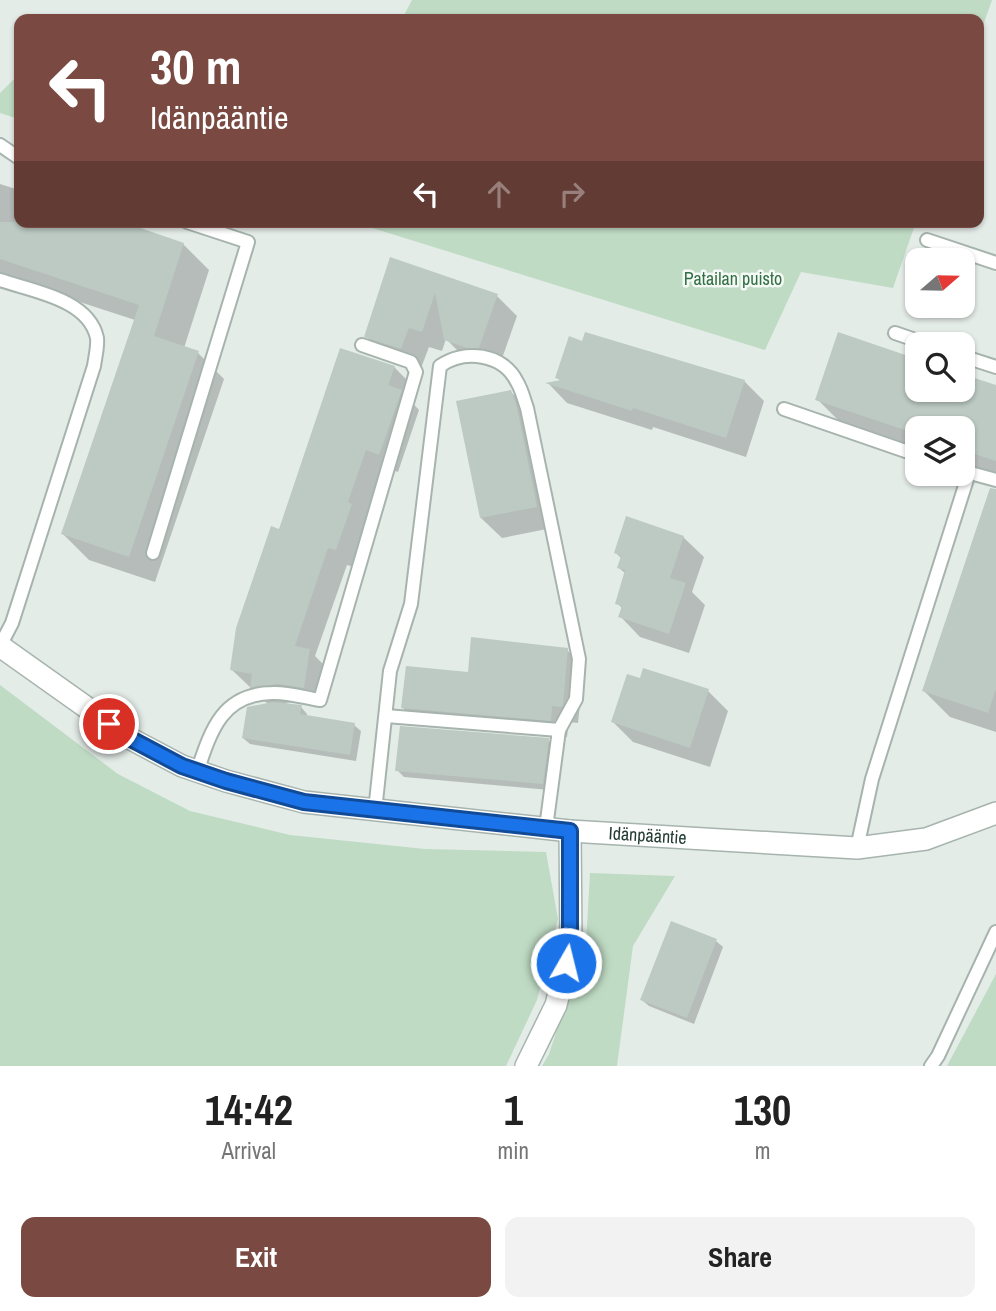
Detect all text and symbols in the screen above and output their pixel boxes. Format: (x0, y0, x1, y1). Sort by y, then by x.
text: 30 m (150, 33, 242, 99)
icon: left (35, 42, 126, 133)
text: Idänpääntie (150, 96, 289, 139)
icon: left (407, 175, 445, 213)
icon: ahead (480, 175, 518, 213)
icon: right (553, 175, 591, 213)
north arrow (905, 248, 975, 318)
map controls (905, 248, 975, 486)
park label: Patailan puisto (684, 266, 782, 291)
button: search (905, 332, 975, 402)
button: layers (905, 416, 975, 486)
pin (79, 694, 139, 754)
icon: arrive (90, 705, 128, 743)
street label: Idänpääntie (608, 820, 687, 850)
position arrow (529, 926, 603, 1000)
text: 14:42 (205, 1082, 293, 1138)
text: 1 (504, 1082, 523, 1138)
text: 130 (734, 1082, 791, 1138)
text: Arrival (222, 1135, 276, 1166)
text: min (498, 1135, 529, 1166)
text: m (755, 1135, 770, 1166)
button: Exit (21, 1217, 491, 1297)
button: Share (505, 1217, 975, 1297)

